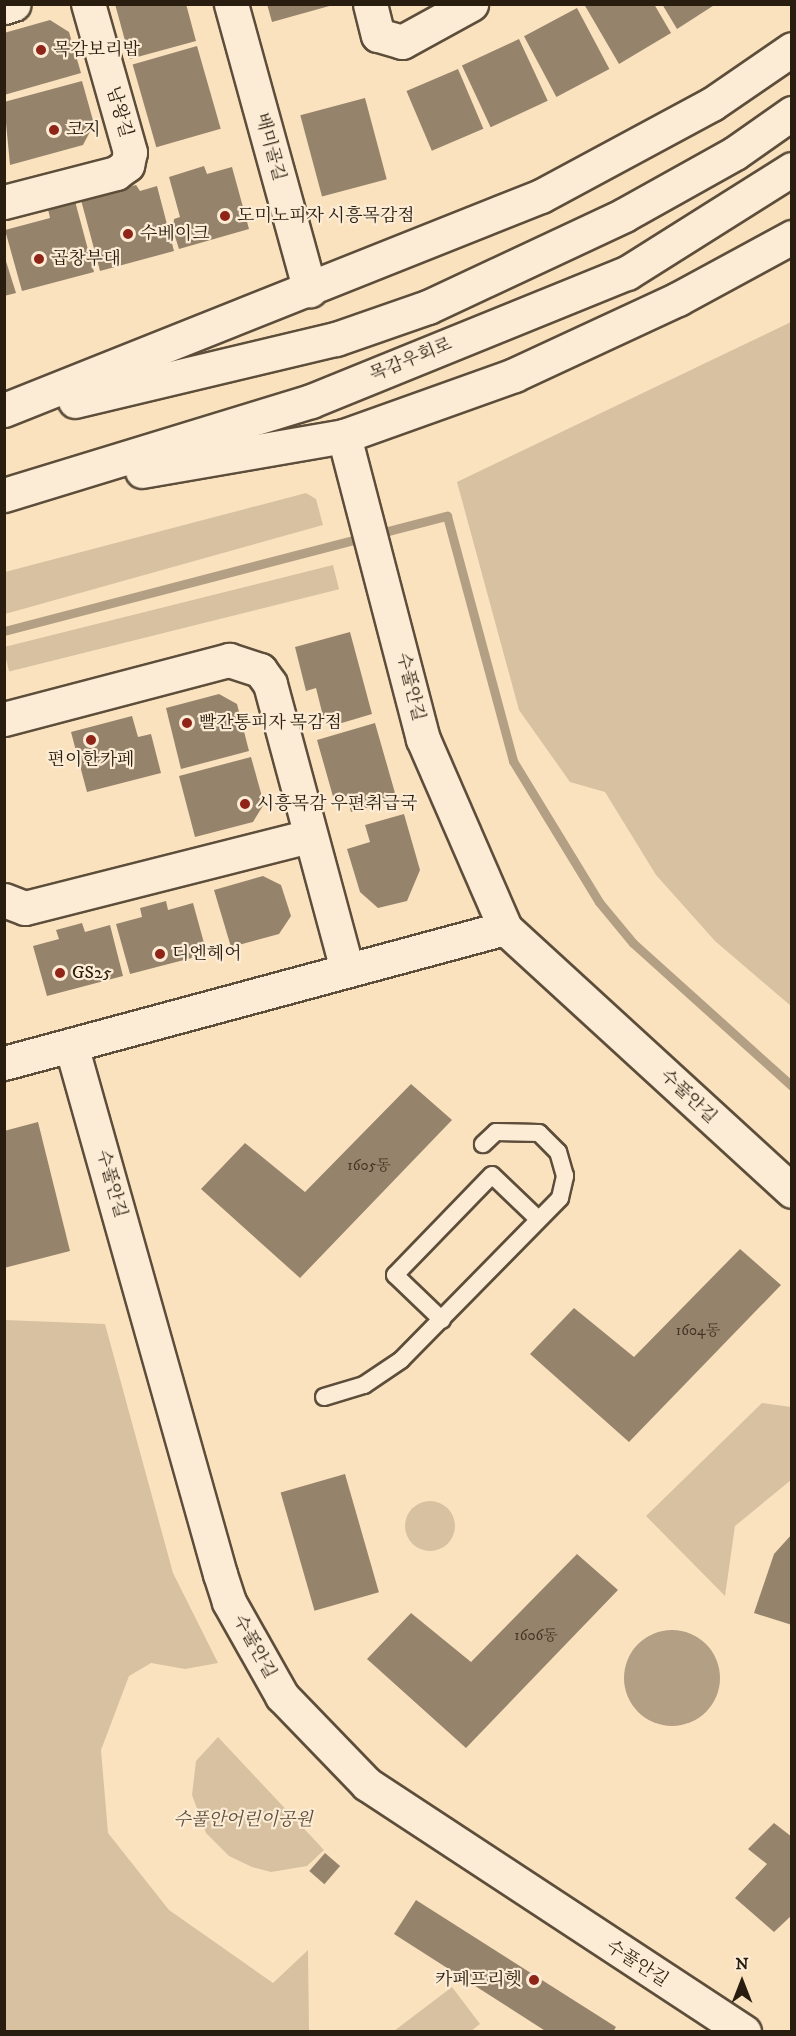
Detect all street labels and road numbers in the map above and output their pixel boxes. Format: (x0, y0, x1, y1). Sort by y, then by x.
street label: 남왕길 (101, 84, 137, 140)
street label: 배미골길 (251, 111, 289, 183)
street label: 목감우회로 (367, 334, 455, 386)
street label: 수풀안길 (391, 651, 429, 723)
street label: 수풀안길 (655, 1065, 721, 1129)
street label: 수풀안길 (91, 1148, 131, 1220)
street label: 수풀안길 (228, 1611, 280, 1683)
street label: 수풀안길 (602, 1936, 672, 1992)

